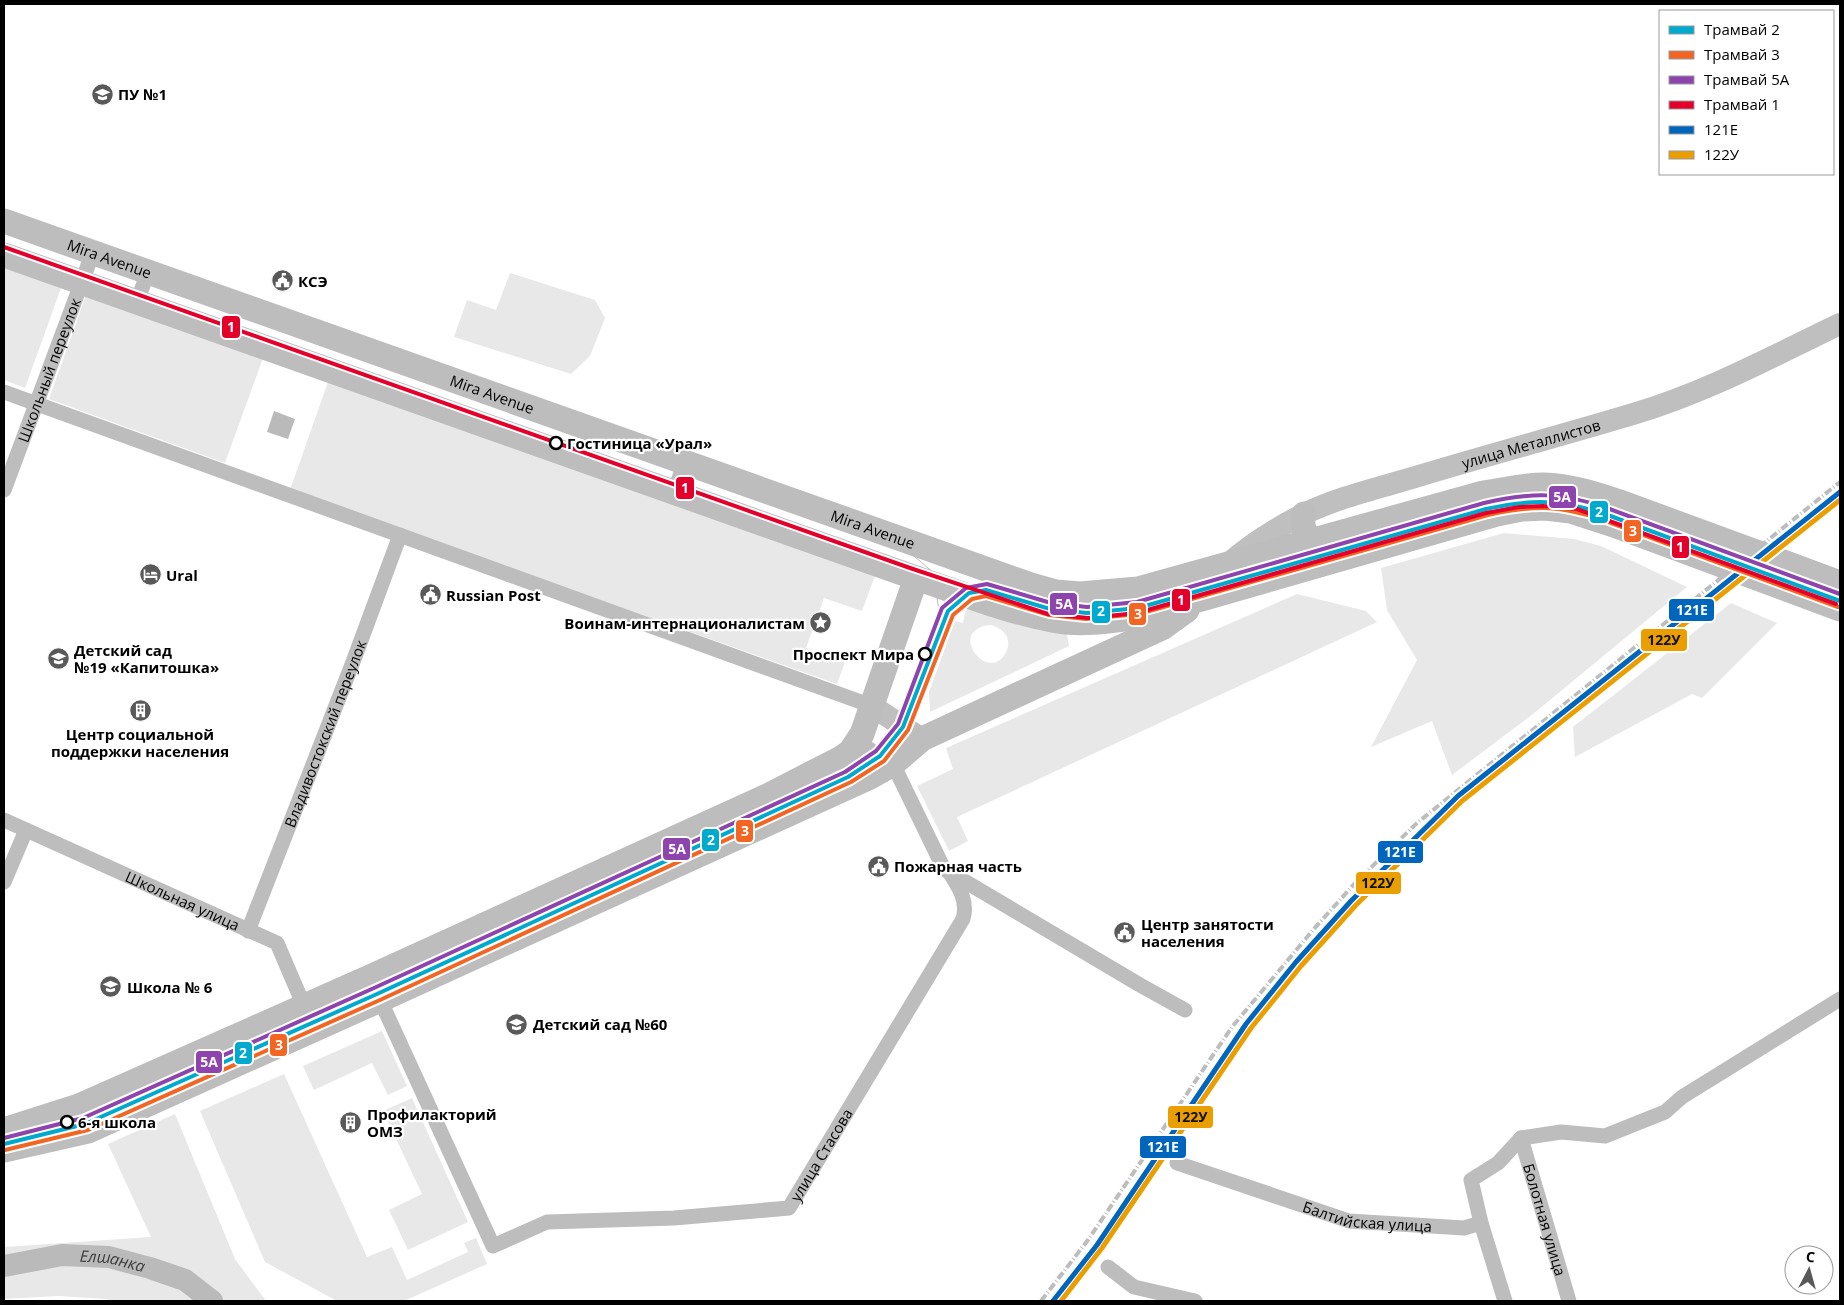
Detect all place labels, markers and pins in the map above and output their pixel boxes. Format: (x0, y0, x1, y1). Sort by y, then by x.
school or university icon: ПУ №1 (90, 82, 114, 106)
place label: ПУ №1 (118, 84, 167, 104)
public building icon: КСЭ (270, 269, 294, 293)
place label: КСЭ (298, 271, 328, 291)
place label: Гостиница «Урал» (567, 433, 712, 453)
marker: Гостиница «Урал» (549, 436, 563, 450)
hotel icon: Ural (138, 563, 162, 587)
place label: Ural (166, 565, 198, 585)
public building icon: Russian Post (418, 583, 442, 607)
place label: Russian Post (446, 585, 541, 605)
place icon: Воинам-интернационалистам (809, 611, 833, 635)
place label: Воинам-интернационалистам (564, 613, 805, 633)
place label: Детский сад №19 «Капитошка» (74, 640, 219, 677)
place label: Проспект Мира (793, 644, 914, 664)
school or university icon: Детский сад №19 «Капитошка» (46, 647, 70, 671)
marker: Проспект Мира (918, 647, 932, 661)
building icon: Центр социальной поддержки населения (128, 699, 152, 723)
place label: Центр социальной поддержки населения (51, 724, 229, 761)
public building icon: Пожарная часть (866, 854, 890, 878)
place label: Пожарная часть (894, 856, 1022, 876)
place label: Центр занятости населения (1141, 914, 1274, 951)
public building icon: Центр занятости населения (1113, 921, 1137, 945)
school or university icon: Школа № 6 (99, 975, 123, 999)
place label: Школа № 6 (127, 977, 213, 997)
school or university icon: Детский сад №60 (505, 1012, 529, 1036)
place label: Детский сад №60 (533, 1014, 668, 1034)
place label: Профилакторий ОМЗ (367, 1104, 497, 1141)
building icon: Профилакторий ОМЗ (339, 1111, 363, 1135)
place label: 6-я школа (78, 1112, 156, 1132)
marker: 6-я школа (60, 1115, 74, 1129)

